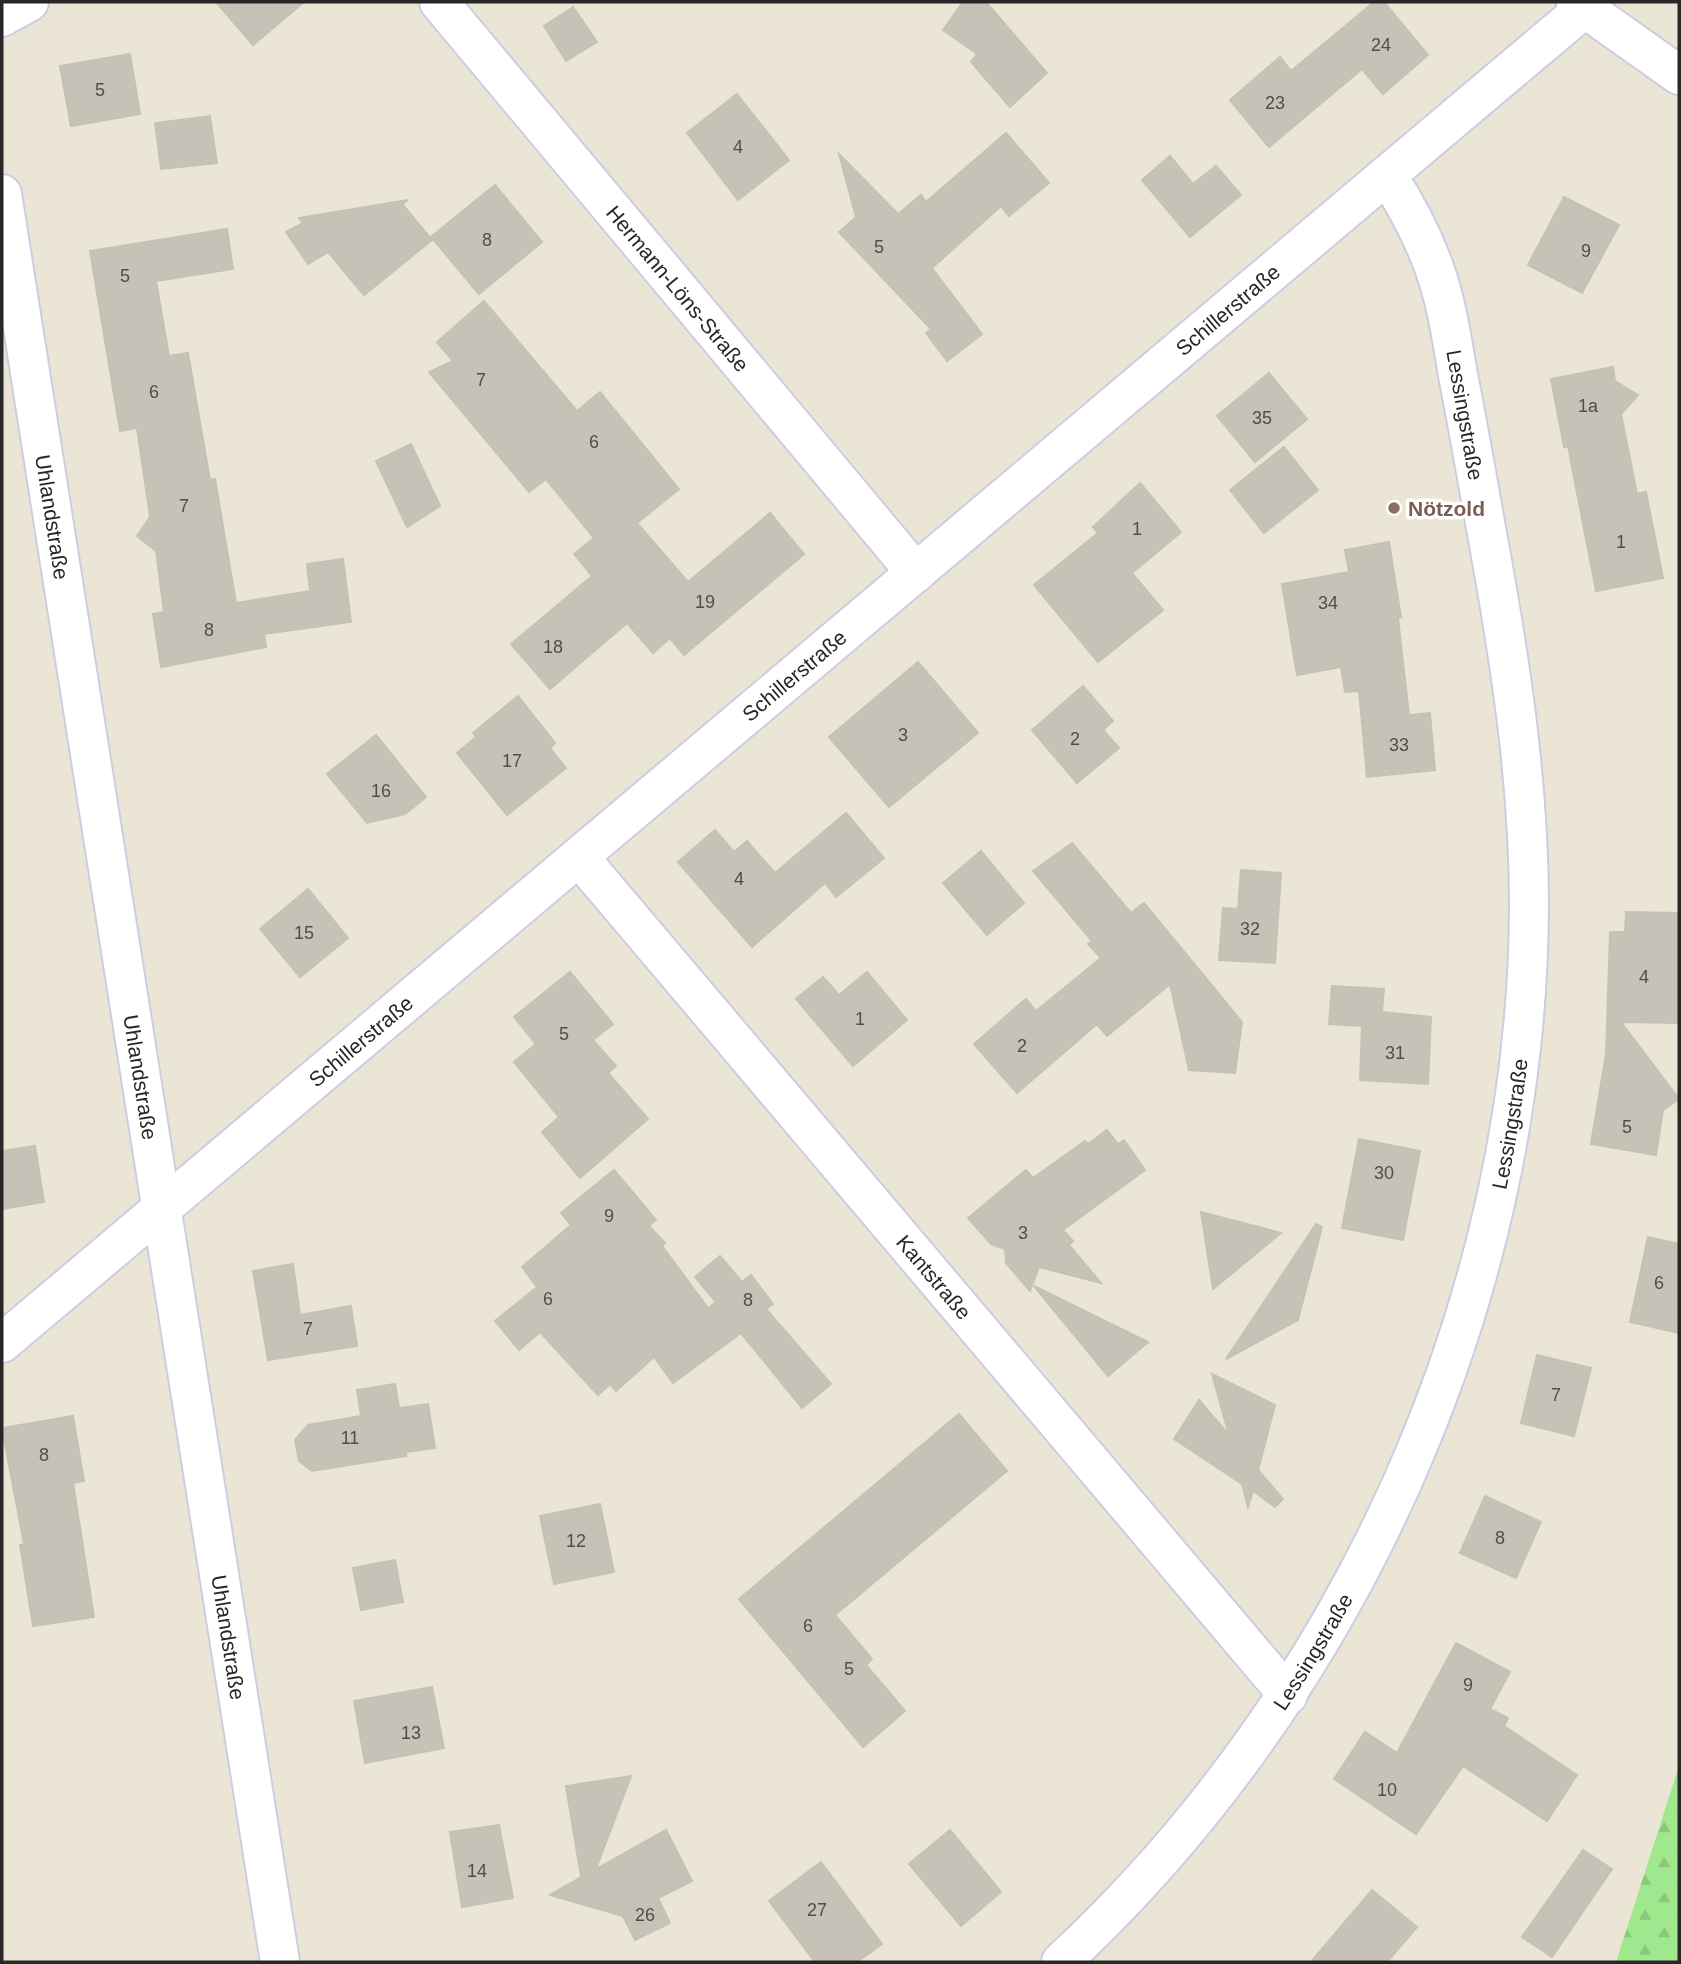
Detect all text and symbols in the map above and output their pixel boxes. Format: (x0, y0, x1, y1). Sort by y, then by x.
house number: 24 (1371, 35, 1391, 55)
house number: 5 (95, 80, 105, 100)
house number: 23 (1265, 93, 1285, 113)
house number: 4 (733, 137, 743, 157)
street label: Hermann-Löns-Straße (602, 201, 754, 376)
house number: 8 (482, 230, 492, 250)
house number: 5 (874, 237, 884, 257)
house number: 9 (1581, 241, 1591, 261)
street label: Schillerstraße (1171, 259, 1284, 360)
house number: 5 (120, 266, 130, 286)
street label: Lessingstraße (1442, 348, 1488, 482)
house number: 7 (476, 370, 486, 390)
house number: 6 (149, 382, 159, 402)
house number: 1a (1578, 396, 1599, 416)
house number: 35 (1252, 408, 1272, 428)
house number: 6 (589, 432, 599, 452)
street label: Uhlandstraße (32, 453, 74, 581)
house number: 7 (179, 496, 189, 516)
place label: Nötzold (1408, 497, 1485, 520)
marker: Nötzold (1386, 500, 1402, 516)
house number: 1 (1132, 519, 1142, 539)
house number: 1 (1616, 532, 1626, 552)
house number: 19 (695, 592, 715, 612)
house number: 34 (1318, 593, 1338, 613)
house number: 8 (204, 620, 214, 640)
street label: Schillerstraße (737, 625, 850, 725)
house number: 18 (543, 637, 563, 657)
house number: 3 (898, 725, 908, 745)
house number: 2 (1070, 729, 1080, 749)
house number: 33 (1389, 735, 1409, 755)
house number: 17 (502, 751, 522, 771)
house number: 16 (371, 781, 391, 801)
house number: 4 (734, 869, 744, 889)
house number: 32 (1240, 919, 1260, 939)
house number: 15 (294, 923, 314, 943)
house number: 4 (1639, 967, 1649, 987)
street label: Schillerstraße (304, 990, 417, 1091)
house number: 1 (855, 1009, 865, 1029)
street label: Uhlandstraße (120, 1013, 162, 1141)
house number: 5 (559, 1024, 569, 1044)
house number: 2 (1017, 1036, 1027, 1056)
house number: 31 (1385, 1043, 1405, 1063)
street label: Lessingstraße (1487, 1057, 1531, 1191)
house number: 5 (1622, 1117, 1632, 1137)
house number: 30 (1374, 1163, 1394, 1183)
house number: 9 (604, 1206, 614, 1226)
house number: 3 (1018, 1223, 1028, 1243)
street label: Kantstraße (892, 1230, 976, 1324)
house number: 6 (1654, 1273, 1664, 1293)
house number: 6 (543, 1289, 553, 1309)
house number: 8 (743, 1290, 753, 1310)
house number: 7 (303, 1319, 313, 1339)
house number: 7 (1551, 1385, 1561, 1405)
house number: 11 (341, 1428, 359, 1448)
house number: 8 (39, 1445, 49, 1465)
house number: 8 (1495, 1528, 1505, 1548)
house number: 12 (566, 1531, 586, 1551)
street label: Uhlandstraße (208, 1573, 250, 1701)
street label: Lessingstraße (1268, 1589, 1356, 1714)
house number: 6 (803, 1616, 813, 1636)
house number: 5 (844, 1659, 854, 1679)
house number: 9 (1463, 1675, 1473, 1695)
house number: 13 (401, 1723, 421, 1743)
house number: 10 (1377, 1780, 1397, 1800)
house number: 14 (467, 1861, 487, 1881)
house number: 27 (807, 1900, 827, 1920)
house number: 26 (635, 1905, 655, 1925)

